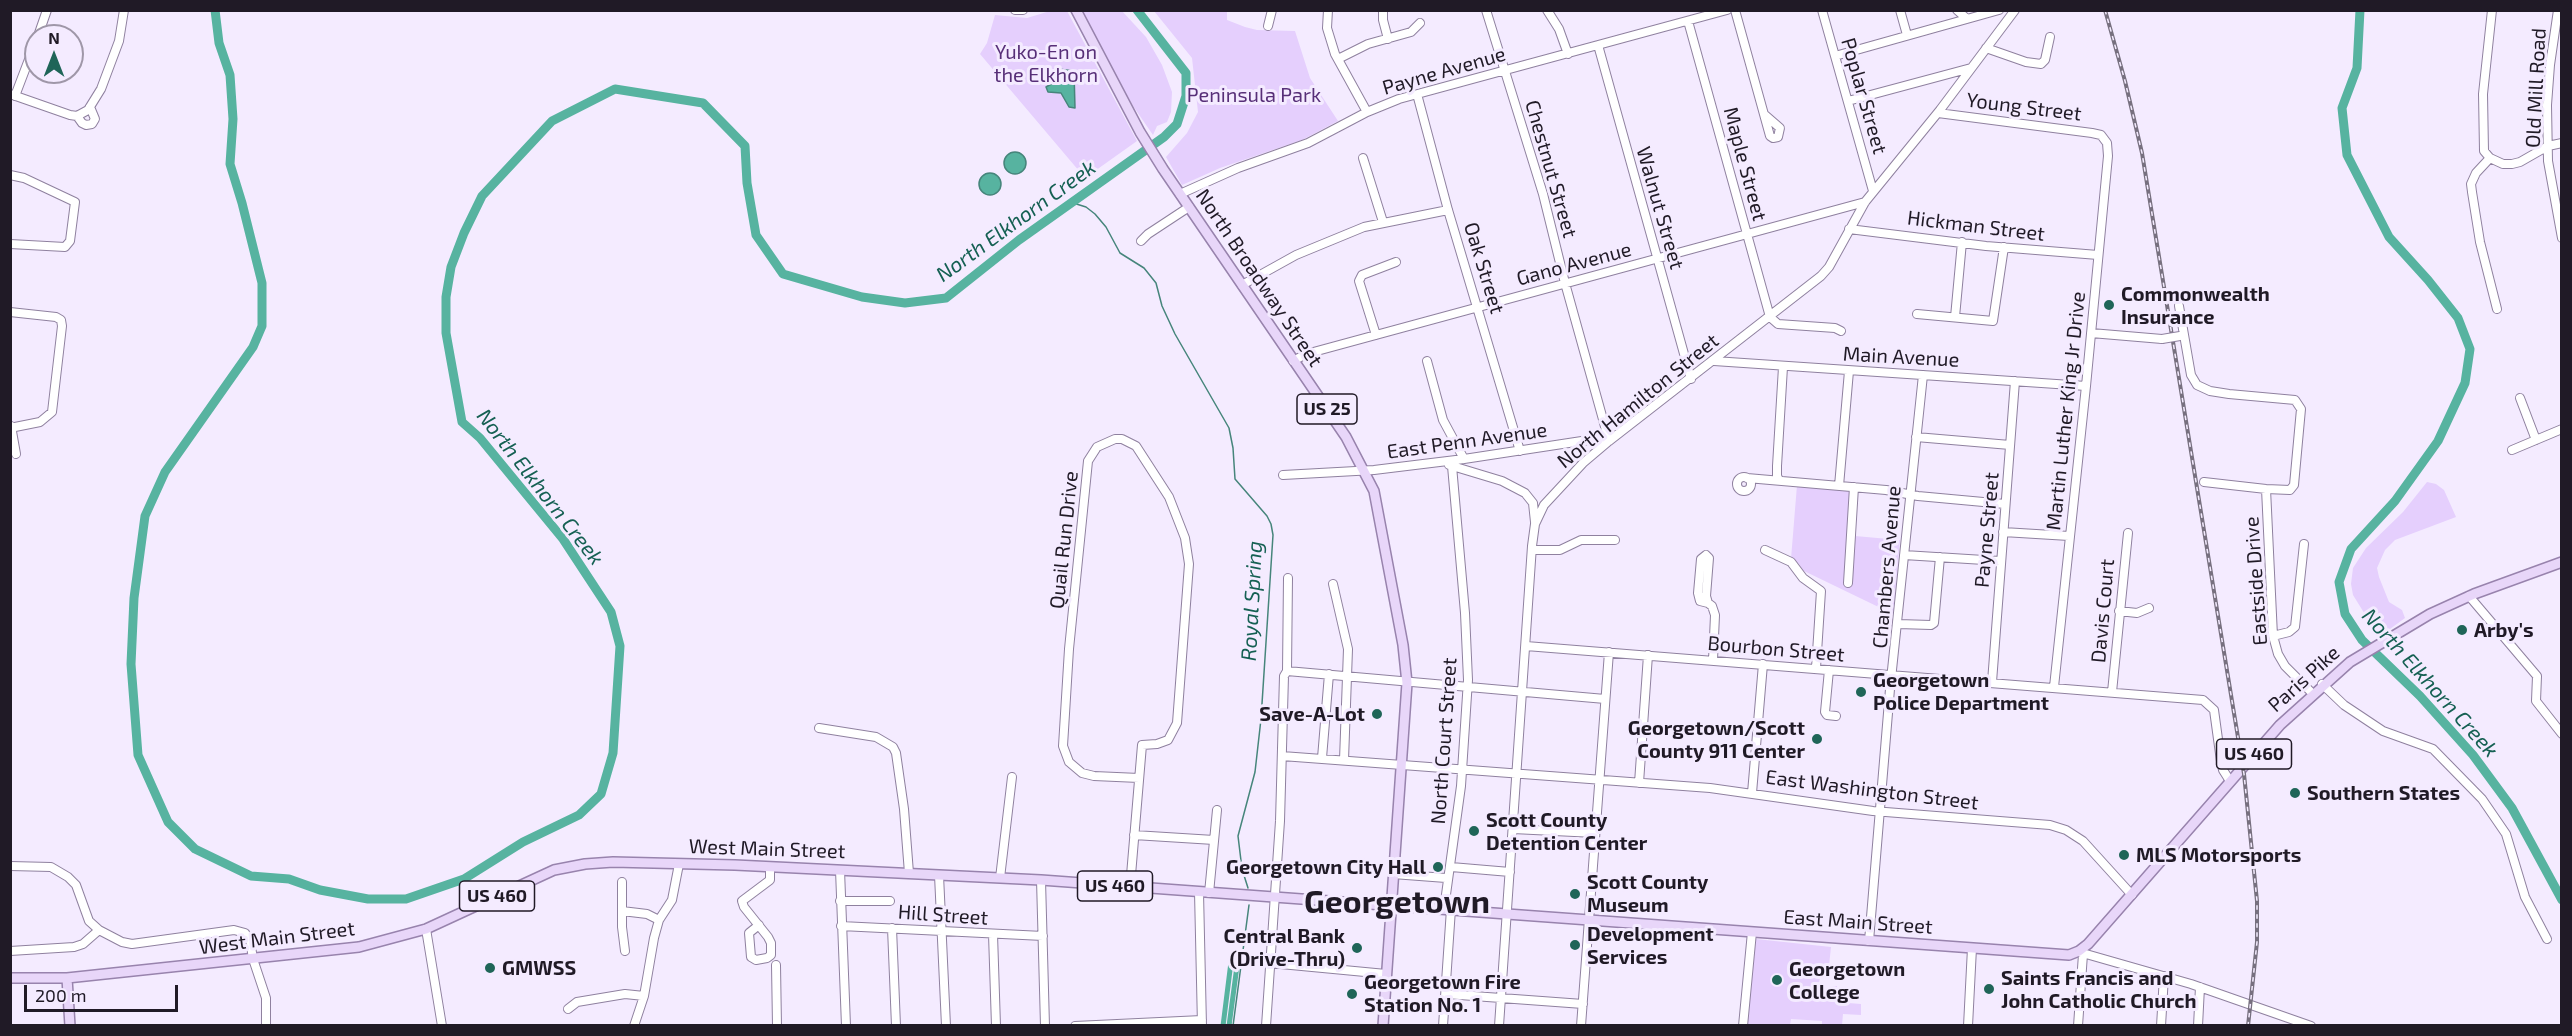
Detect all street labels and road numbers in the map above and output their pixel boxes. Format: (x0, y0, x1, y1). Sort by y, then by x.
street label: Old Mill Road (2521, 27, 2551, 149)
street label: Poplar Street (1836, 35, 1892, 157)
street label: Payne Avenue (1380, 42, 1508, 100)
street label: Young Street (1965, 88, 2083, 126)
street label: Chestnut Street (1520, 97, 1582, 241)
street label: Maple Street (1718, 104, 1772, 224)
street label: Walnut Street (1631, 144, 1689, 272)
street label: North Broadway Street (1191, 185, 1327, 371)
street label: Hickman Street (1906, 206, 2046, 246)
street label: Oak Street (1459, 219, 1509, 317)
street label: Gano Avenue (1514, 237, 1634, 291)
street label: Martin Luther King Jr Drive (2042, 290, 2090, 532)
street label: North Hamilton Street (1553, 329, 1723, 473)
street label: Main Avenue (1842, 342, 1960, 372)
road number: US 25 (1297, 394, 1357, 424)
street label: East Penn Avenue (1385, 418, 1549, 464)
street label: Quail Run Drive (1045, 470, 1083, 610)
street label: Payne Street (1970, 471, 2004, 589)
street label: Chambers Avenue (1868, 485, 1906, 649)
street label: Eastside Drive (2240, 516, 2272, 646)
street label: Davis Court (2087, 558, 2119, 664)
street label: Bourbon Street (1706, 631, 1846, 667)
street label: Paris Pike (2263, 641, 2345, 717)
street label: North Court Street (1426, 657, 1462, 825)
road number: US 460 (2216, 739, 2292, 769)
street label: East Washington Street (1764, 765, 1980, 815)
street label: West Main Street (688, 834, 846, 864)
road number: US 460 (1078, 871, 1152, 901)
road number: US 460 (460, 881, 534, 911)
street label: Hill Street (897, 900, 989, 930)
street label: East Main Street (1783, 905, 1933, 939)
street label: West Main Street (198, 917, 356, 959)

